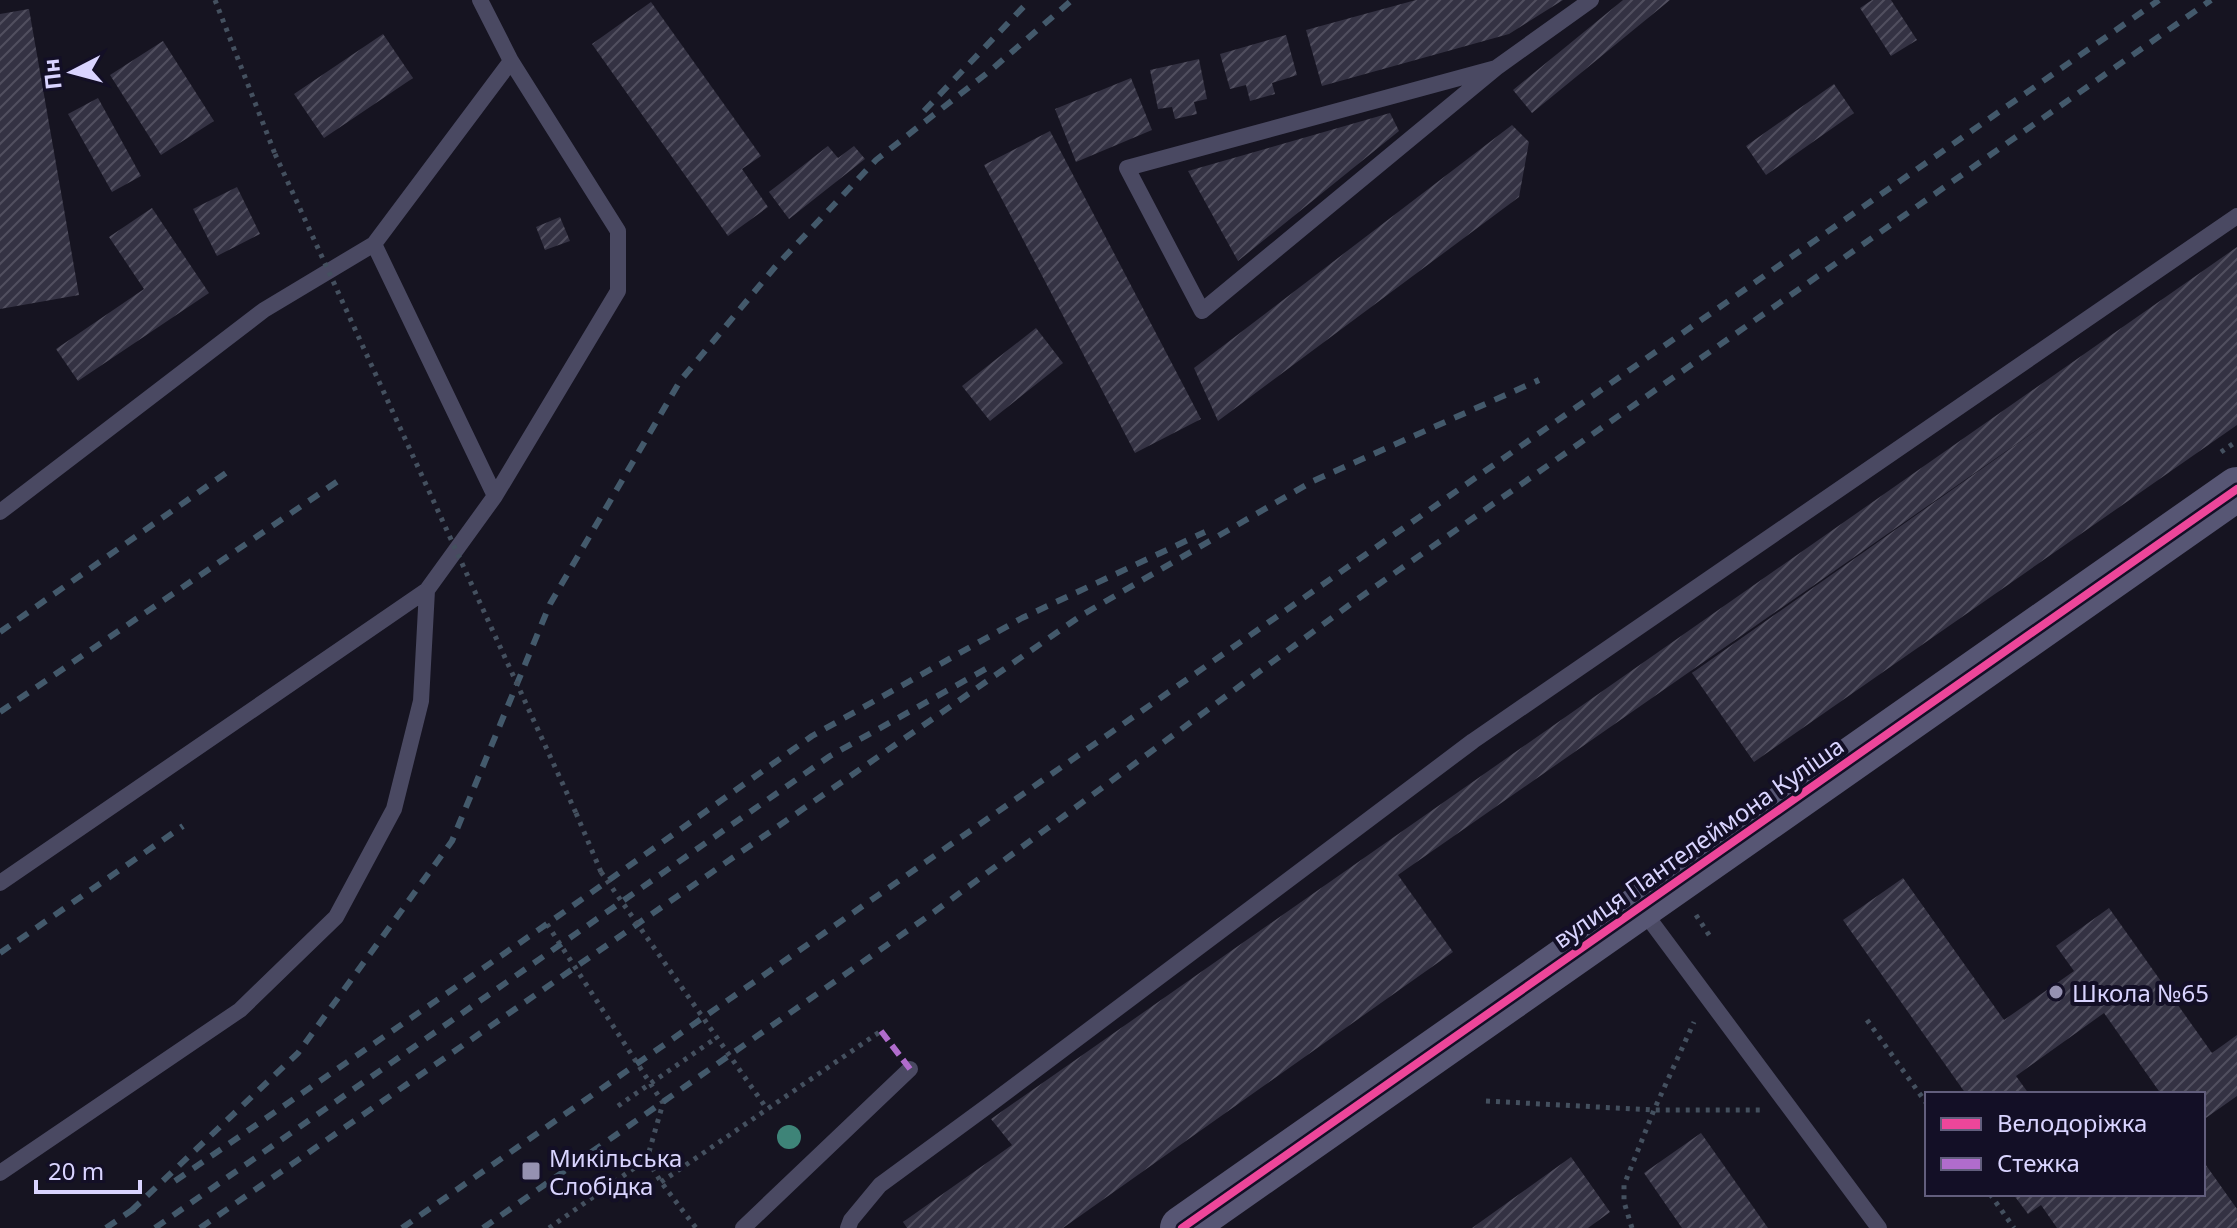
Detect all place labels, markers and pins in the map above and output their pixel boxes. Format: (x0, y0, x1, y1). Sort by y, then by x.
place label: Школа №65 (2072, 976, 2209, 1009)
marker: Школа №65 (2047, 983, 2065, 1001)
place label: Микільська Слобідка (549, 1141, 682, 1202)
marker: Микільська Слобідка (520, 1160, 542, 1182)

